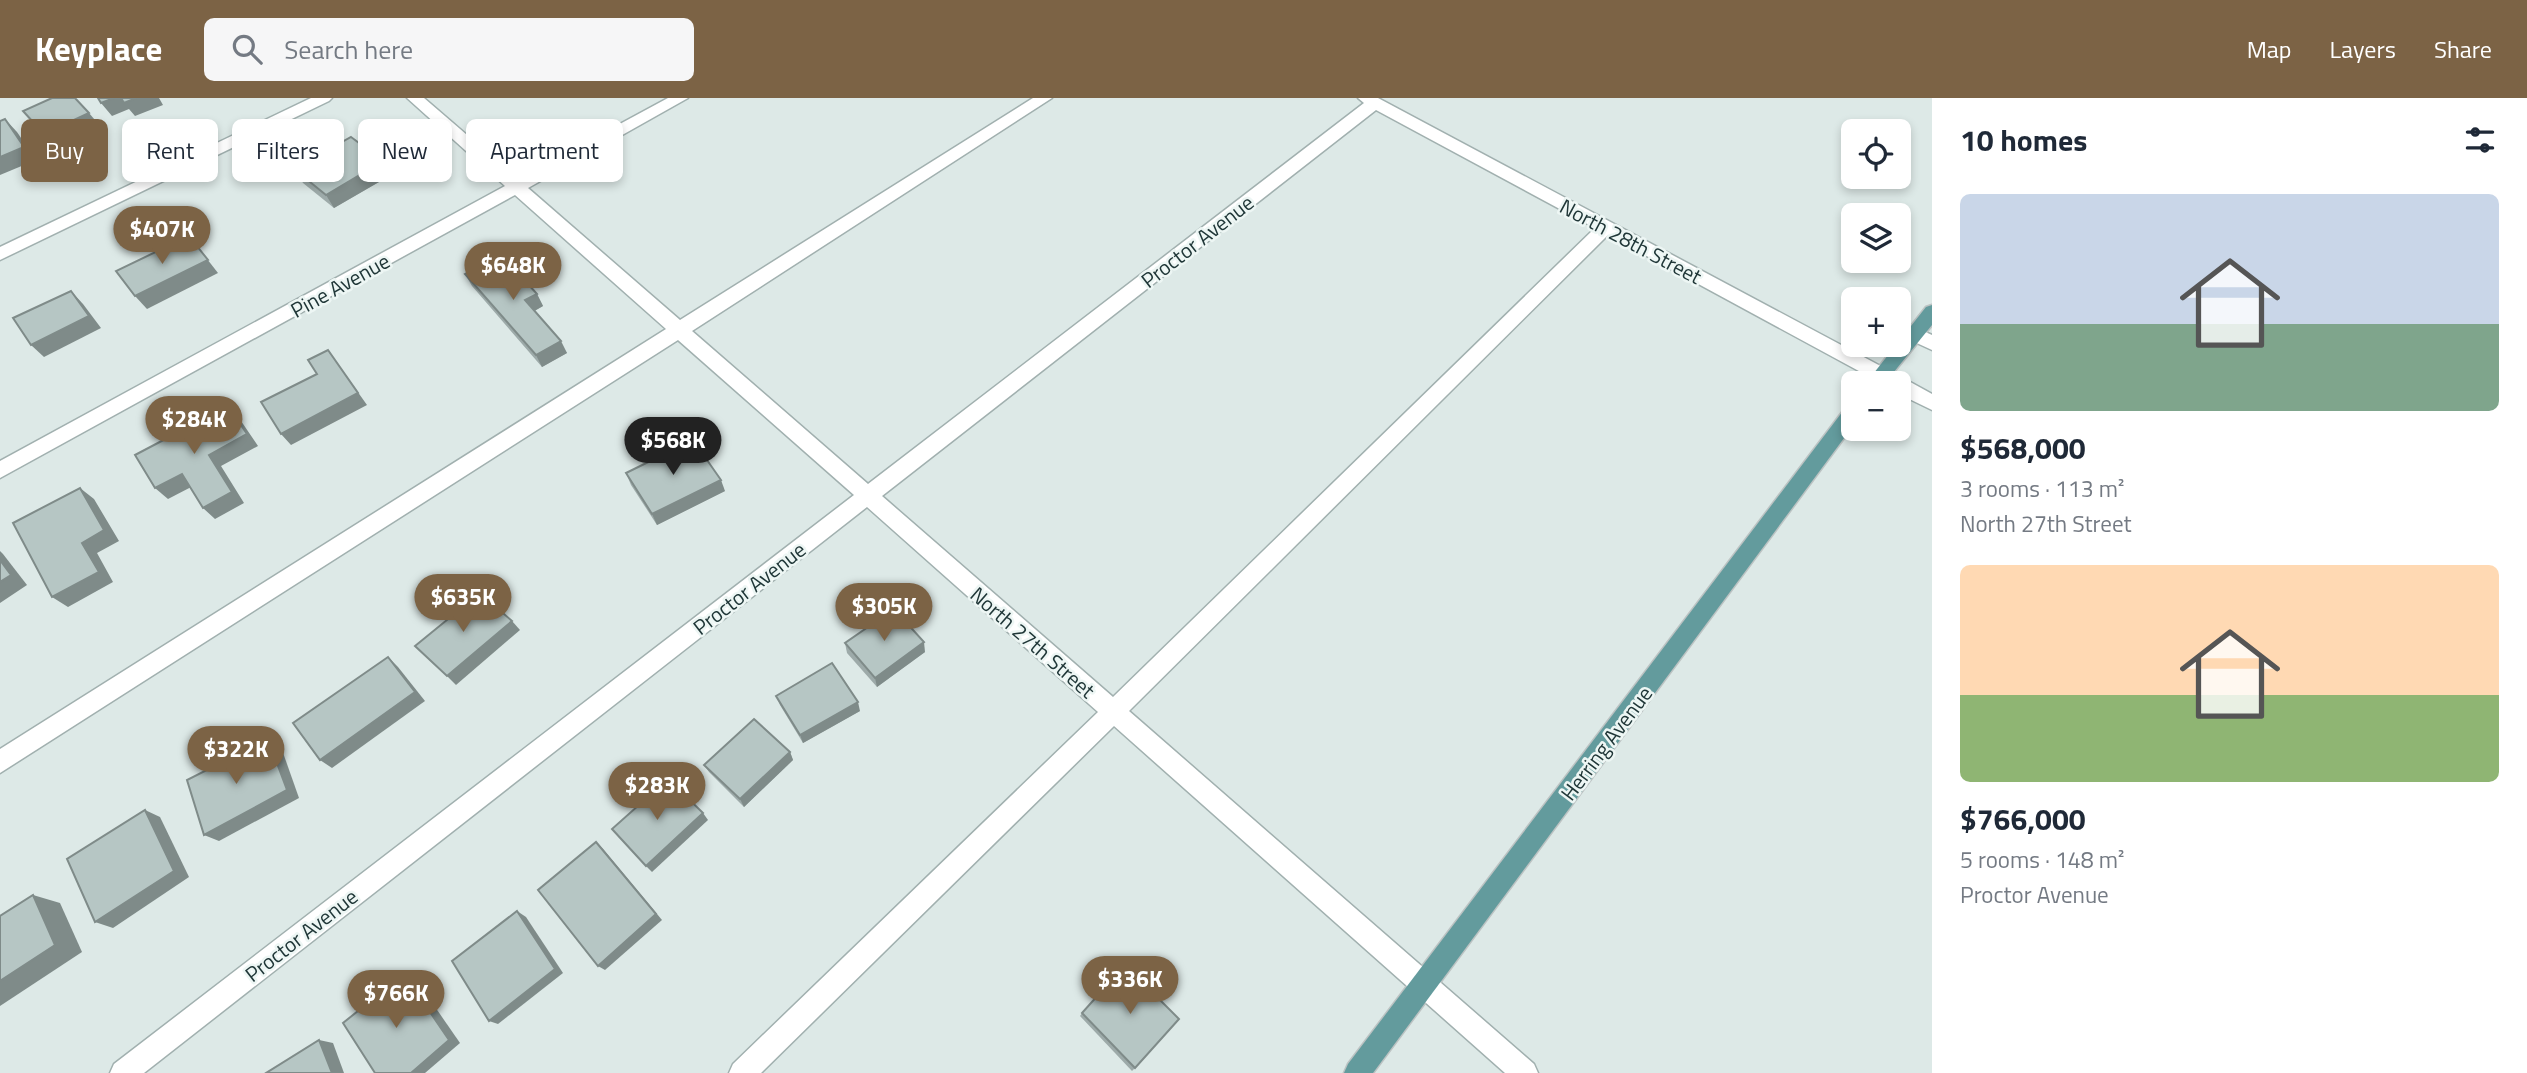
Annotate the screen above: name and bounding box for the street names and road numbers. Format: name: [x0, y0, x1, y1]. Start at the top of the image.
street label: Proctor Avenue: [1134, 187, 1260, 295]
street label: North 28th Street: [1554, 190, 1708, 292]
street label: Pine Avenue: [284, 245, 396, 325]
street label: Proctor Avenue: [686, 534, 812, 642]
street label: North 27th Street: [963, 579, 1103, 706]
street label: Herring Avenue: [1552, 679, 1660, 807]
street label: Proctor Avenue: [238, 881, 364, 989]

